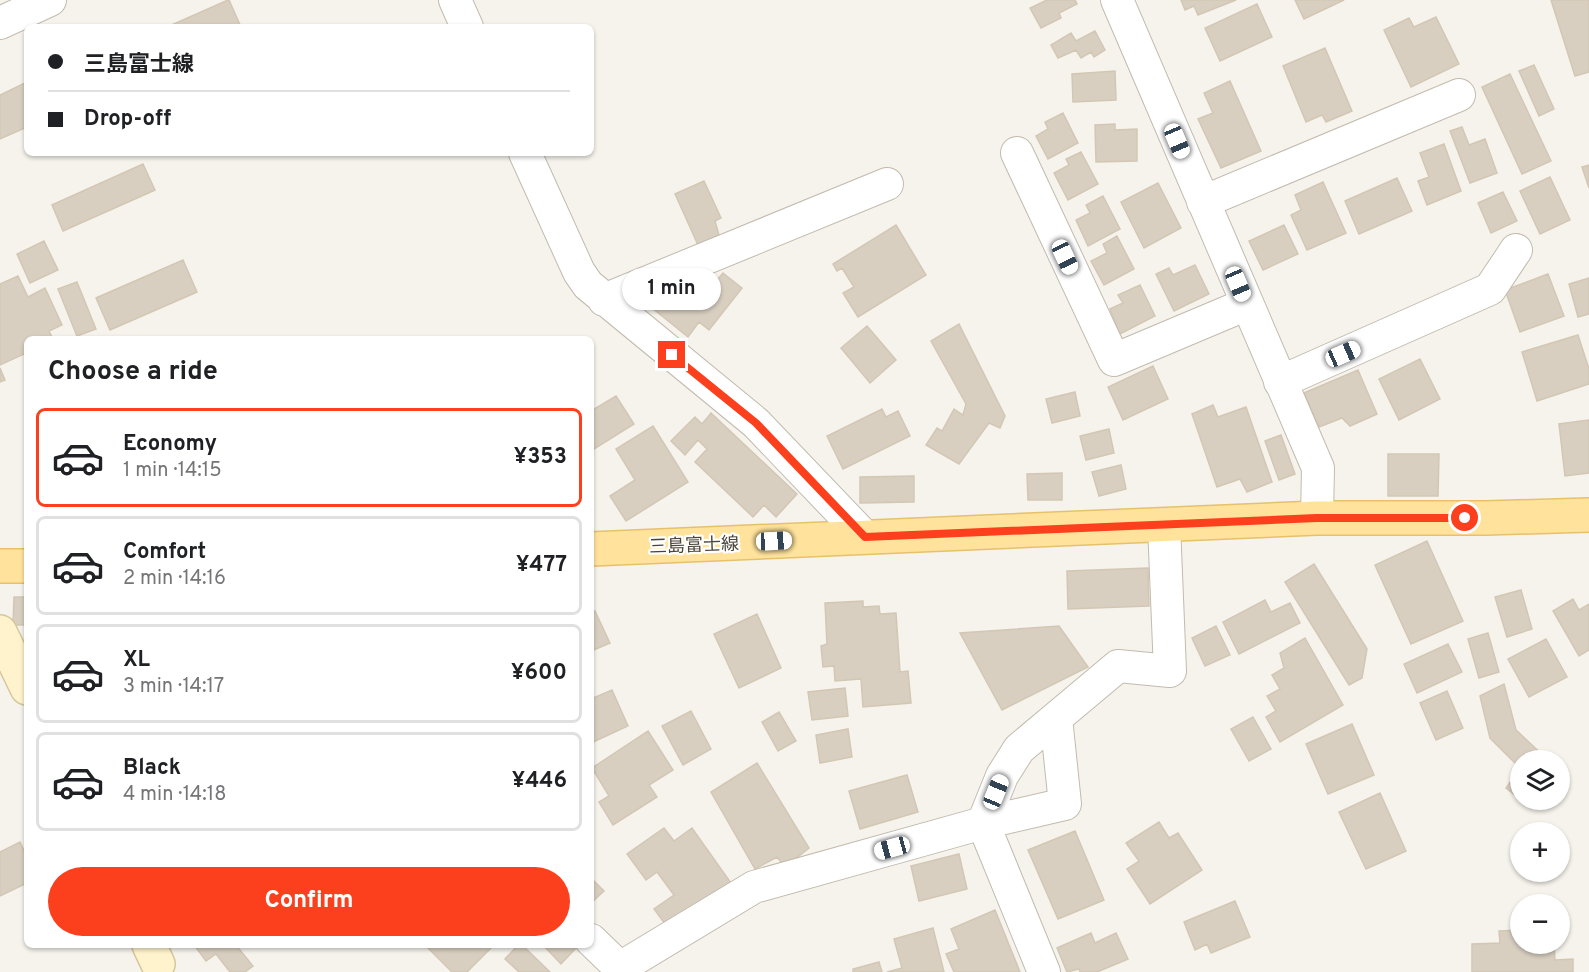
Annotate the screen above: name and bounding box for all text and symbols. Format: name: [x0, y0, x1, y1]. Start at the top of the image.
text: 三島富士線: [84, 52, 194, 79]
text: Drop-off: [84, 106, 171, 133]
car: [1162, 121, 1192, 161]
car: [1049, 237, 1081, 277]
car: [1223, 264, 1253, 304]
callout: 1 min: [622, 268, 722, 310]
text: 1 min: [647, 276, 696, 302]
car: [1323, 338, 1363, 370]
route end: [658, 341, 685, 368]
text: Choose a ride: [48, 355, 218, 389]
icon: car: [51, 431, 105, 485]
text: Economy: [123, 431, 217, 458]
text: ¥353: [514, 444, 567, 471]
text: 1 min · 14:15: [123, 458, 222, 484]
route start: [1451, 504, 1478, 531]
car: [756, 531, 792, 551]
street label: 三島富士線: [649, 533, 739, 560]
icon: car: [51, 539, 105, 593]
text: Comfort: [123, 539, 206, 566]
text: ¥477: [516, 552, 567, 579]
text: 2 min · 14:16: [123, 566, 226, 592]
icon: car: [51, 647, 105, 701]
text: XL: [123, 647, 150, 674]
text: ¥600: [511, 660, 567, 687]
text: 3 min · 14:17: [123, 674, 224, 700]
map controls: [1510, 750, 1570, 954]
button: layers: [1510, 750, 1570, 810]
icon: car: [51, 755, 105, 809]
text: Black: [123, 755, 181, 782]
text: ¥446: [512, 768, 567, 795]
car: [981, 772, 1011, 812]
text: 4 min · 14:18: [123, 782, 226, 808]
button: +: [1510, 822, 1570, 882]
car: [872, 835, 912, 861]
button: Confirm: [48, 867, 570, 936]
button: −: [1510, 894, 1570, 954]

